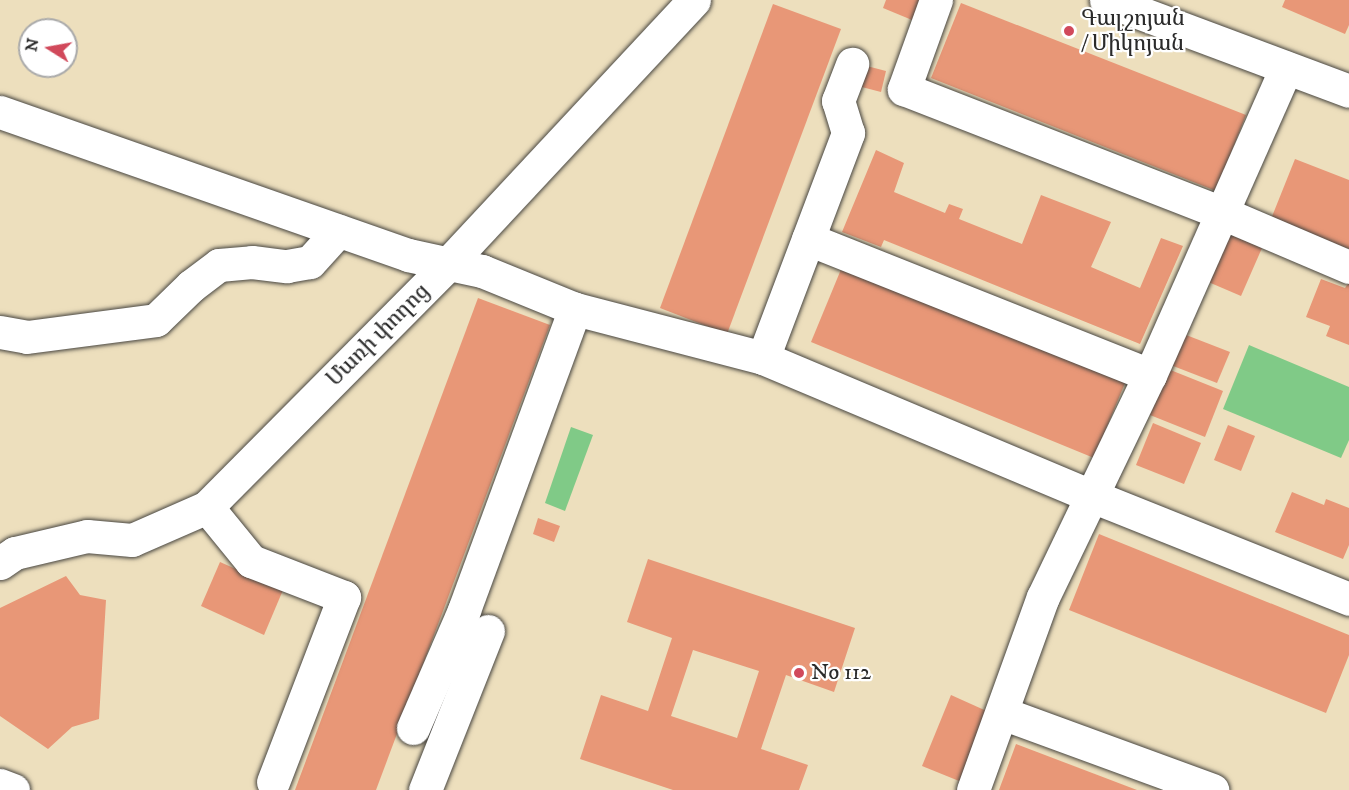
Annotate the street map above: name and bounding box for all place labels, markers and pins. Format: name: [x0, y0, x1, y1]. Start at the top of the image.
place label: Գալշոյան / Միկոյան: [1081, 5, 1185, 56]
marker: Գալշոյան / Միկոյան: [1062, 24, 1076, 38]
place label: No 112: [811, 660, 871, 686]
marker: No 112: [792, 666, 806, 680]

